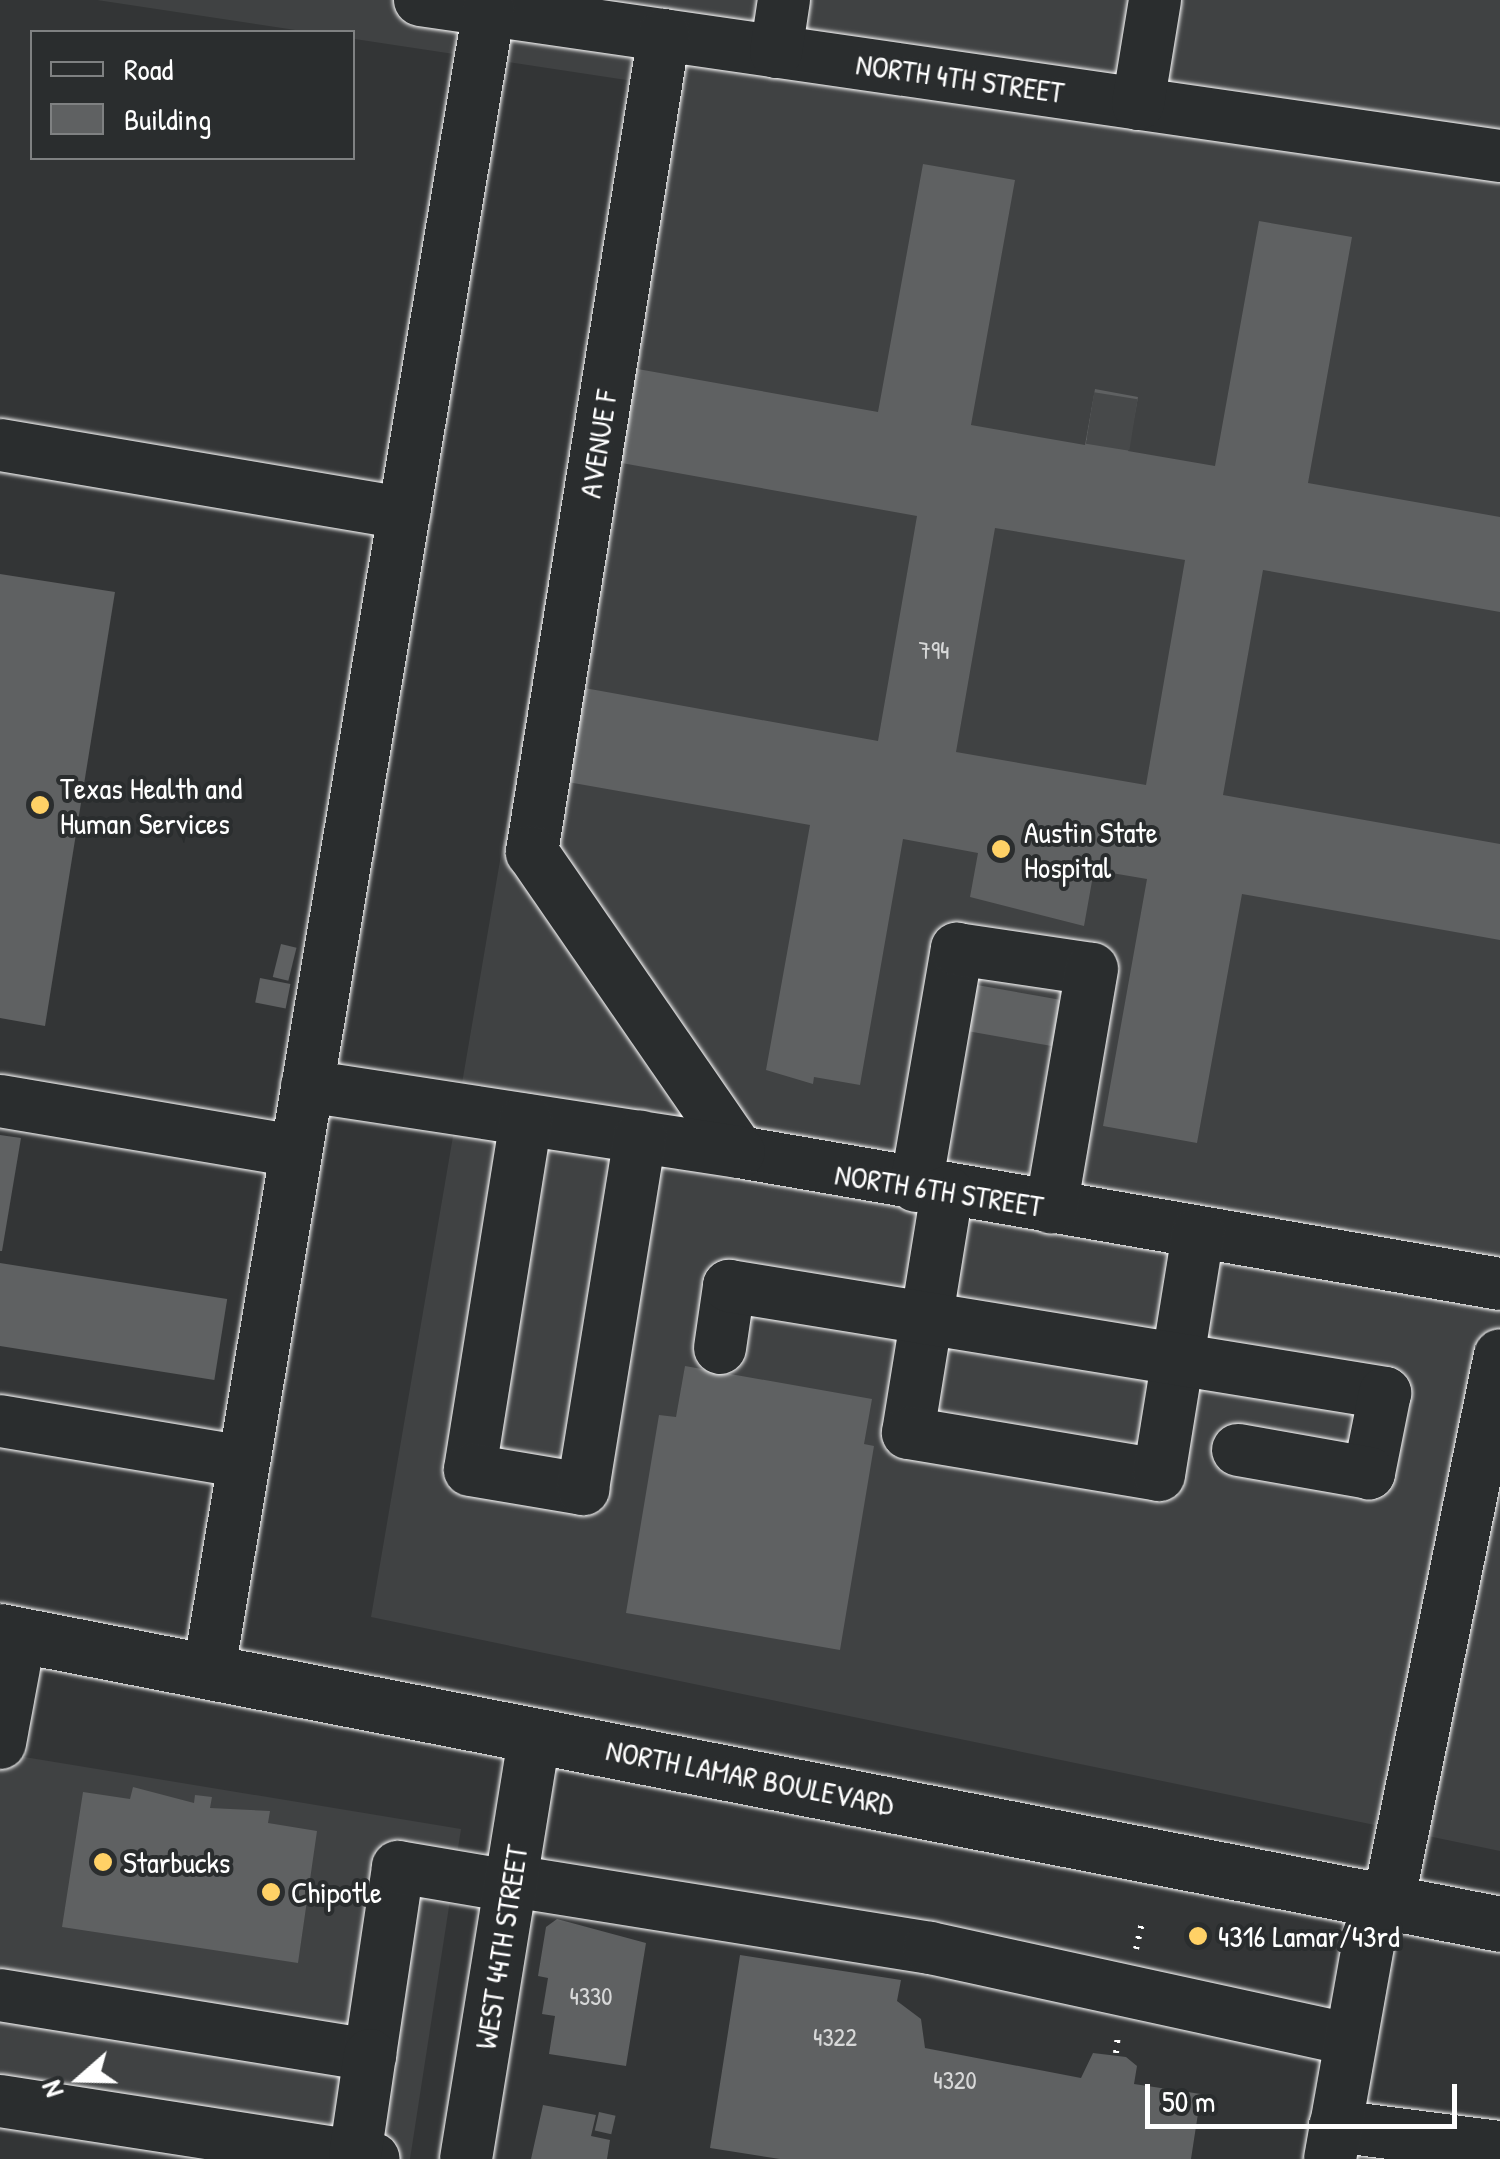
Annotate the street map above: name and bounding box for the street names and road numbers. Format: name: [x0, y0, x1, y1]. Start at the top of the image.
street label: NORTH 4TH STREET: [854, 46, 1066, 110]
street label: AVENUE F: [572, 388, 624, 500]
street label: NORTH 6TH STREET: [832, 1156, 1046, 1224]
street label: NORTH LAMAR BOULEVARD: [603, 1731, 897, 1823]
street label: WEST 44TH STREET: [467, 1842, 535, 2052]

